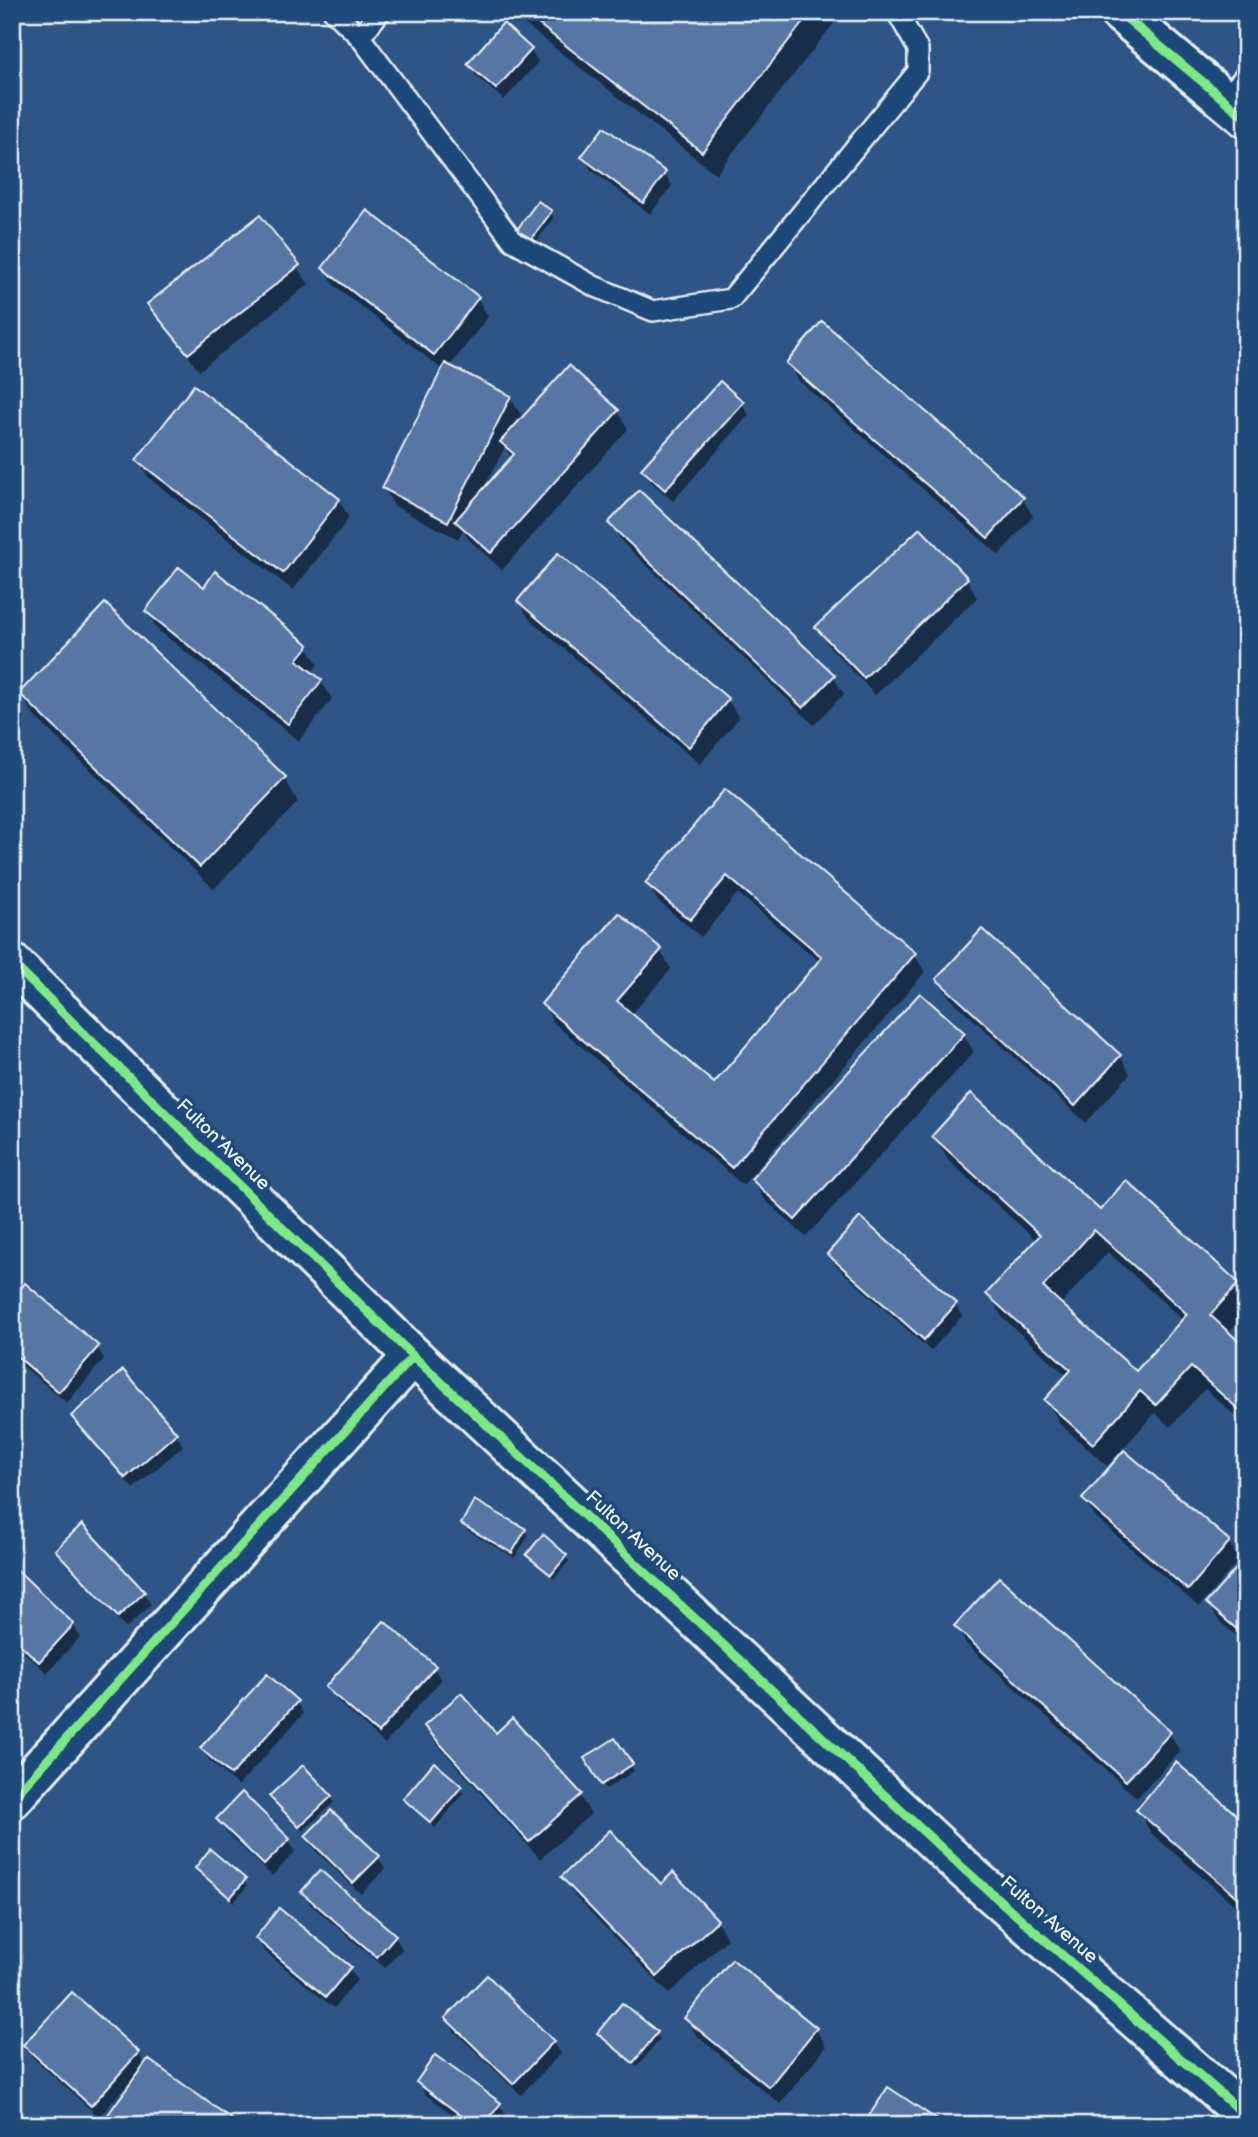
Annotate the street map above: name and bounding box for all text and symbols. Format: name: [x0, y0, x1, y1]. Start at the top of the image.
street label: Fulton Avenue: [171, 1094, 275, 1196]
street label: Fulton Avenue: [581, 1486, 685, 1586]
street label: Fulton Avenue: [996, 1871, 1102, 1969]

